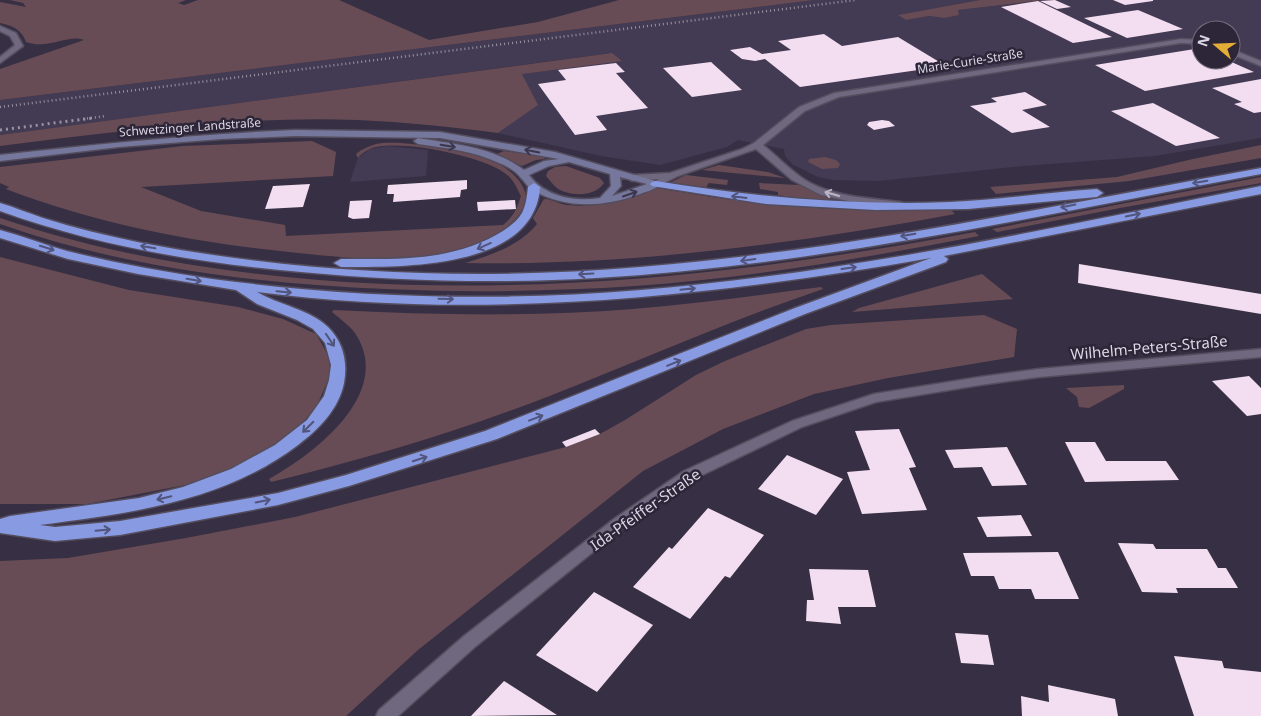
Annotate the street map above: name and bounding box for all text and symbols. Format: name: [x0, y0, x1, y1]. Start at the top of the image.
north arrow: [1191, 20, 1241, 70]
text: N: [1192, 32, 1214, 49]
street label: Marie-Curie-Straße: [916, 44, 1024, 78]
street label: Schwetzinger Landstraße: [118, 114, 262, 140]
one-way arrow: [440, 142, 456, 152]
one-way arrow: [525, 145, 541, 155]
one-way arrow: [1192, 177, 1208, 187]
one-way arrow: [622, 189, 638, 199]
one-way arrow: [824, 189, 840, 198]
one-way arrow: [732, 192, 748, 202]
one-way arrow: [1061, 202, 1077, 212]
one-way arrow: [1125, 210, 1141, 219]
one-way arrow: [901, 231, 917, 241]
one-way arrow: [140, 241, 156, 251]
one-way arrow: [477, 241, 492, 251]
one-way arrow: [38, 244, 54, 254]
one-way arrow: [740, 255, 756, 265]
one-way arrow: [841, 263, 857, 273]
one-way arrow: [578, 269, 594, 279]
one-way arrow: [185, 275, 201, 285]
one-way arrow: [680, 284, 696, 294]
one-way arrow: [275, 287, 291, 296]
one-way arrow: [438, 295, 454, 304]
street label: Wilhelm-Peters-Straße: [1070, 330, 1228, 364]
one-way arrow: [325, 333, 335, 347]
one-way arrow: [666, 357, 681, 366]
one-way arrow: [528, 412, 543, 422]
one-way arrow: [302, 421, 315, 433]
one-way arrow: [412, 454, 427, 463]
street label: Ida-Pfeiffer-Straße: [586, 464, 704, 554]
one-way arrow: [157, 494, 173, 503]
one-way arrow: [255, 496, 271, 506]
one-way arrow: [95, 525, 111, 535]

